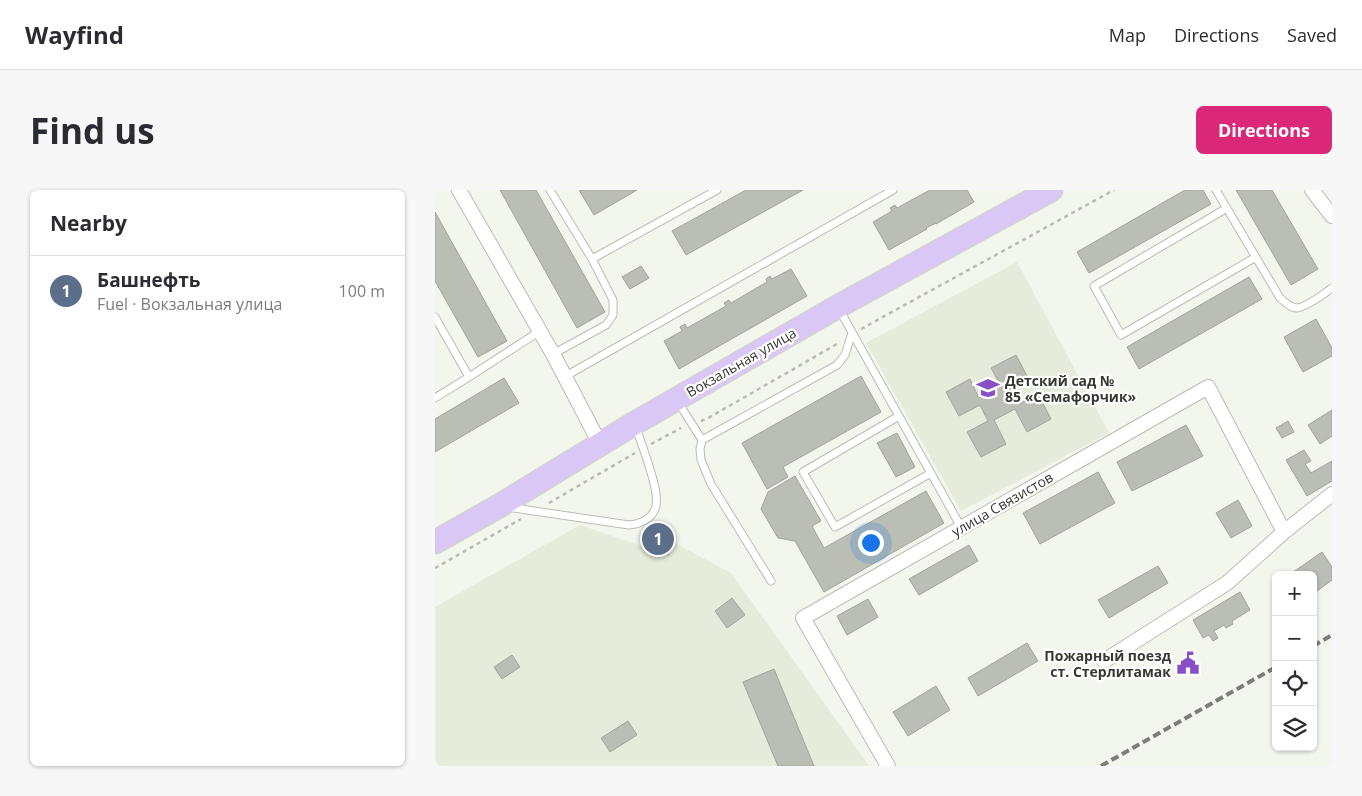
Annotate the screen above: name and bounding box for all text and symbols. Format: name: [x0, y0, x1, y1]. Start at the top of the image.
text: Wayfind: [25, 18, 124, 51]
text: Map: [1109, 23, 1146, 47]
text: Directions: [1174, 23, 1259, 47]
text: Saved: [1287, 23, 1337, 47]
button: Directions: [1196, 106, 1332, 154]
text: Find us: [30, 107, 155, 154]
text: Nearby: [50, 209, 127, 237]
text: Башнефть: [97, 267, 200, 293]
text: 1: [61, 280, 71, 302]
text: 100 m: [339, 280, 385, 302]
text: Fuel · Вокзальная улица: [97, 293, 282, 315]
street label: Вокзальная улица: [683, 323, 799, 401]
place label: Детский сад № 85 «Семафорчик»: [1005, 371, 1137, 406]
school or university icon: Детский сад № 85 «Семафорчик»: [975, 375, 1001, 401]
street label: улица Связистов: [948, 467, 1056, 541]
pin: 1: [642, 520, 674, 558]
your location: [858, 530, 884, 556]
map controls: [1272, 571, 1317, 751]
button: +: [1272, 571, 1317, 616]
button: −: [1272, 616, 1317, 661]
place label: Пожарный поезд ст. Стерлитамак: [1044, 646, 1172, 681]
public building icon: Пожарный поезд ст. Стерлитамак: [1175, 650, 1201, 676]
button: locate: [1272, 661, 1317, 706]
button: layers: [1272, 706, 1317, 751]

